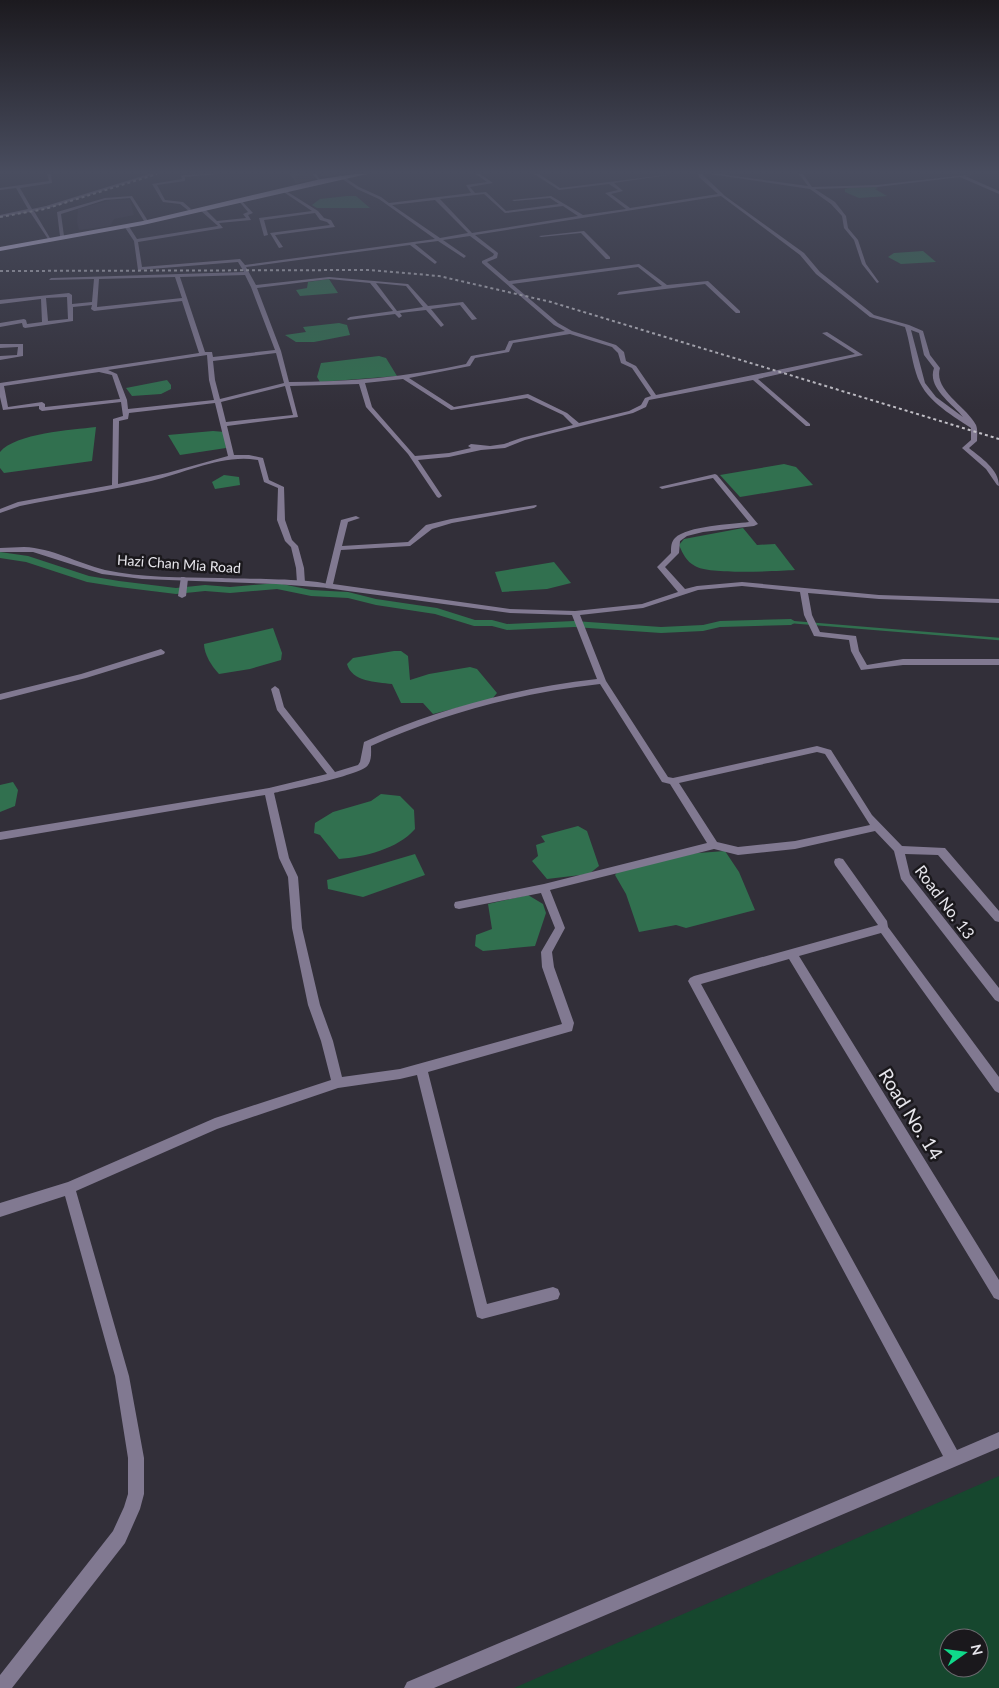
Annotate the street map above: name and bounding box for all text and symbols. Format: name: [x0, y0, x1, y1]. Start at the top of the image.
street label: Hazi Chan Mia Road: [117, 551, 242, 576]
street label: Road No. 13: [912, 861, 979, 942]
street label: Road No. 14: [874, 1064, 949, 1164]
north arrow: [939, 1628, 989, 1678]
text: N: [968, 1642, 987, 1657]

